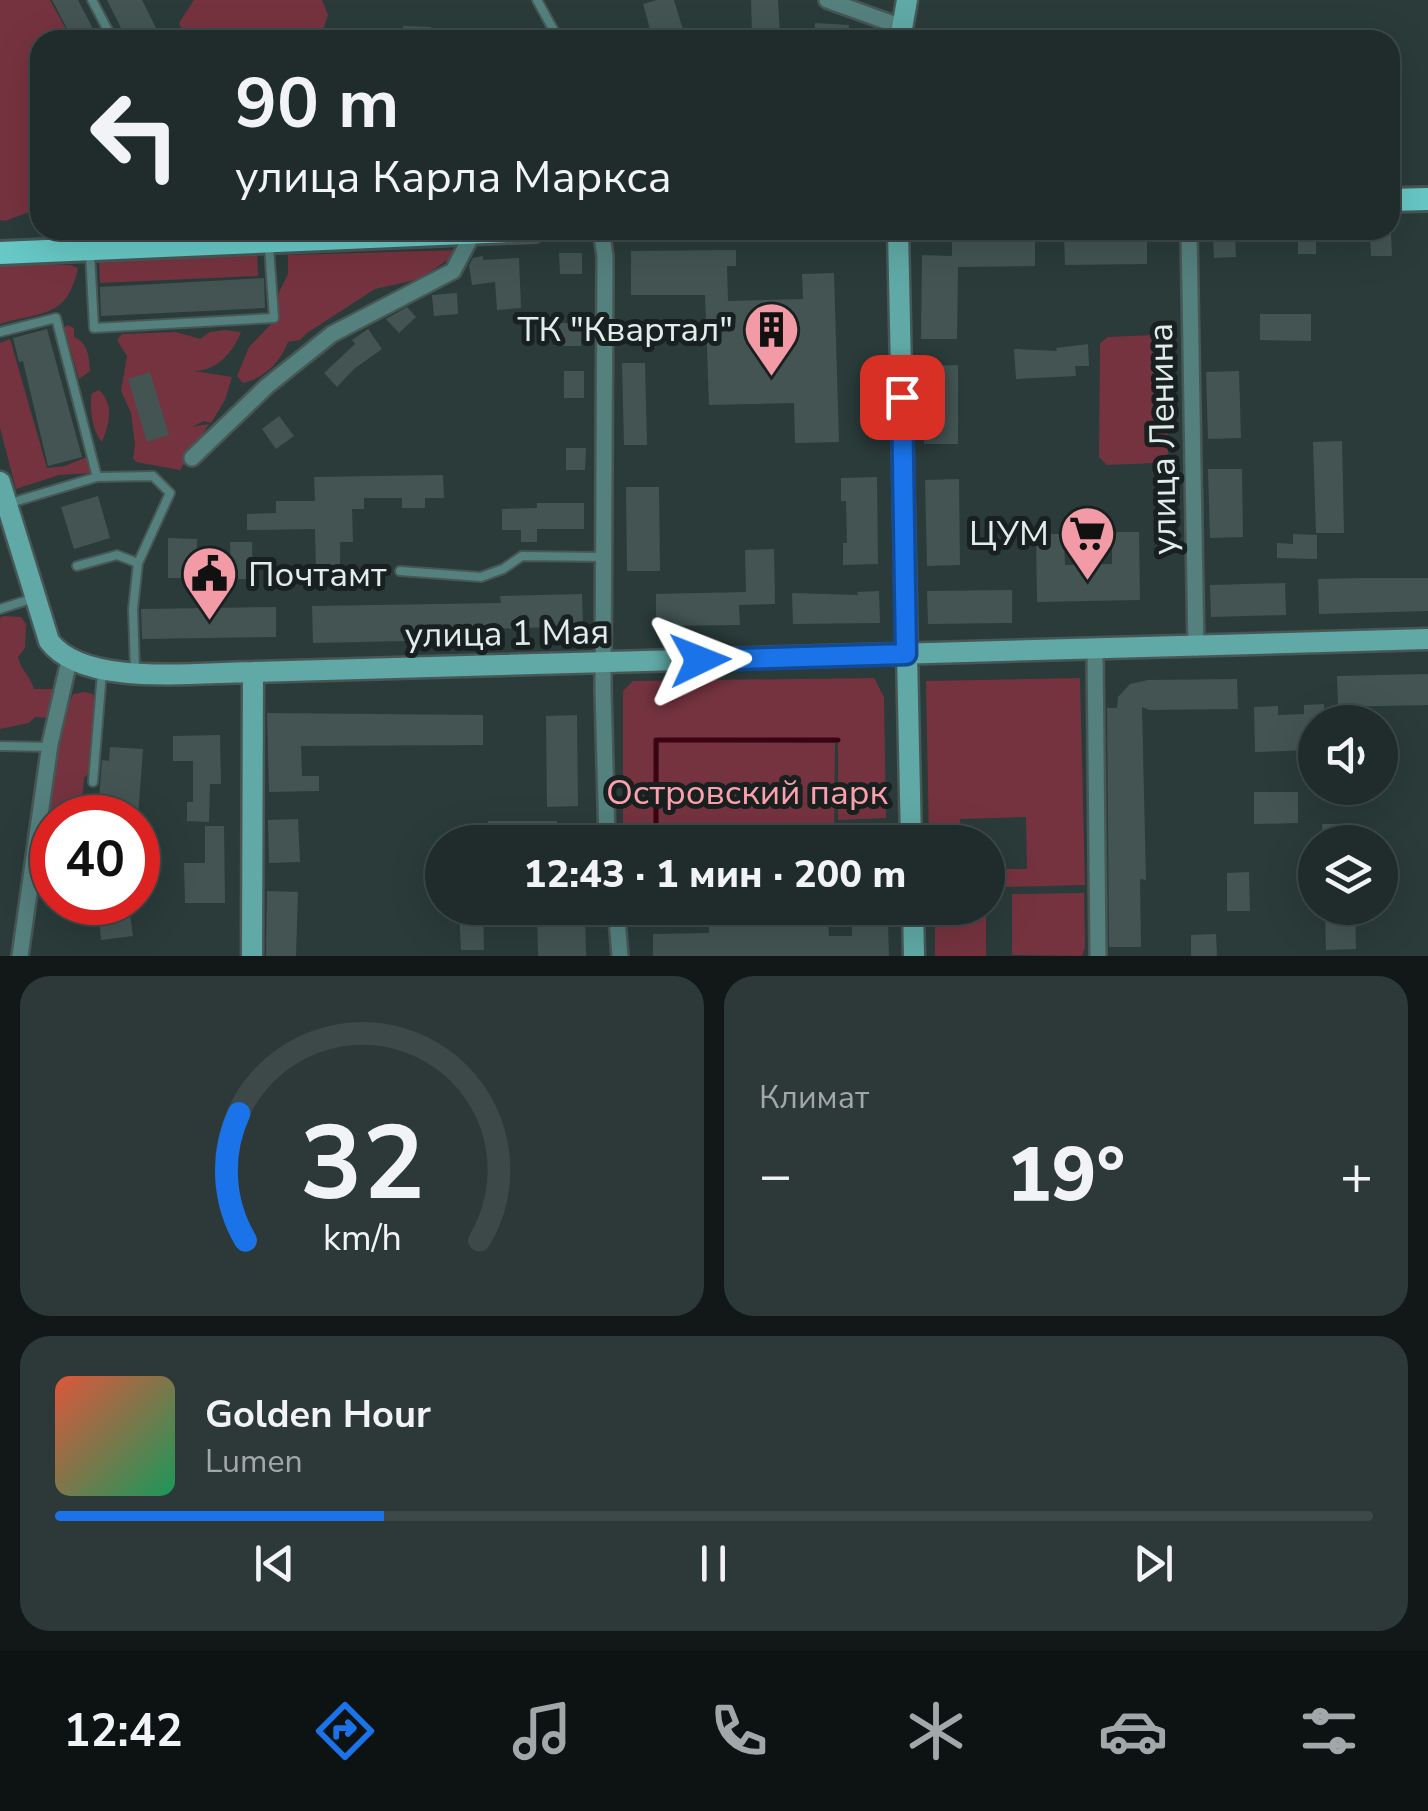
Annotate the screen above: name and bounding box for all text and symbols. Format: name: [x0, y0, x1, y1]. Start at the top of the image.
text: 90 m: [235, 56, 399, 152]
icon: left: [70, 70, 200, 200]
text: улица Карла Маркса: [235, 147, 672, 208]
building icon: ТК "Квартал": [742, 299, 802, 378]
place label: ТК "Квартал": [517, 306, 733, 353]
street label: улица Ленина: [1137, 323, 1188, 555]
pin: [860, 355, 945, 440]
icon: arrive: [875, 370, 930, 425]
supermarket icon: ЦУМ: [1058, 503, 1118, 582]
place label: ЦУМ: [969, 510, 1049, 557]
public building icon: Почтамт: [179, 544, 239, 623]
place label: Почтамт: [248, 551, 387, 598]
street label: улица 1 Мая: [404, 608, 610, 659]
position arrow: [648, 608, 752, 712]
map controls: [1298, 705, 1398, 925]
button: sound: [1298, 705, 1398, 805]
park label: Островский парк: [606, 769, 889, 816]
speed limit sign: 40: [30, 795, 160, 925]
button: layers: [1298, 825, 1398, 925]
text: 12:43 · 1 мин · 200 m: [524, 849, 906, 900]
text: Климат: [759, 1076, 869, 1119]
text: 32: [300, 1093, 424, 1235]
text: 19°: [1007, 1124, 1125, 1226]
text: −: [759, 1138, 792, 1213]
text: +: [1340, 1138, 1373, 1213]
text: km/h: [323, 1214, 401, 1263]
text: Golden Hour: [205, 1389, 431, 1440]
text: Lumen: [205, 1440, 303, 1483]
icon: previous: [247, 1536, 302, 1591]
icon: pause: [686, 1536, 741, 1591]
icon: next: [1126, 1536, 1181, 1591]
icon: directions: [310, 1696, 380, 1766]
icon: music: [507, 1696, 577, 1766]
icon: phone: [704, 1696, 774, 1766]
icon: climate: [901, 1696, 971, 1766]
icon: car: [1098, 1696, 1168, 1766]
icon: filters: [1294, 1696, 1364, 1766]
text: 12:42: [63, 1701, 183, 1762]

